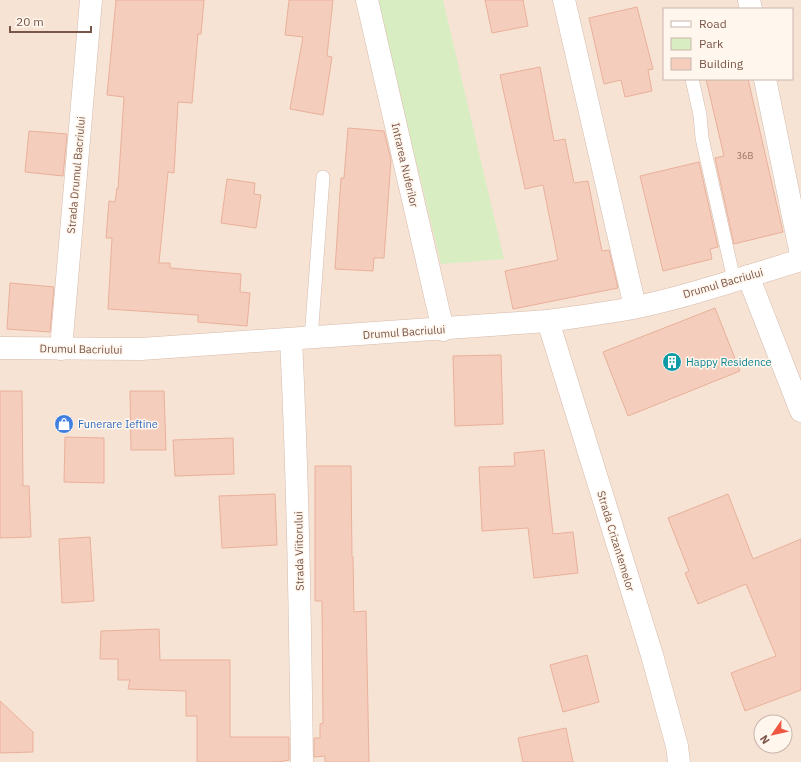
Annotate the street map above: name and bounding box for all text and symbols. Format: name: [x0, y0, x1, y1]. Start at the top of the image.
scale bar: [10, 8, 91, 34]
legend: [663, 8, 793, 80]
text: 20 m: [16, 14, 44, 29]
text: Road: [699, 16, 727, 31]
text: Park: [699, 36, 724, 51]
text: Building: [699, 56, 744, 71]
street label: Strada Drumul Bacriului: [64, 116, 88, 234]
street label: Intrarea Nuferilor: [388, 121, 422, 209]
house number: 36B: [737, 150, 753, 161]
street label: Drumul Bacriului: [681, 265, 765, 301]
street label: Drumul Bacriului: [362, 322, 446, 342]
street label: Drumul Bacriului: [40, 341, 122, 357]
building icon: Happy Residence: [661, 351, 683, 373]
place label: Happy Residence: [686, 355, 772, 369]
shop icon: Funerare Ieftine: [53, 413, 75, 435]
place label: Funerare Ieftine: [78, 417, 158, 431]
street label: Strada Crizantemelor: [594, 489, 638, 593]
street label: Strada Viitorului: [291, 511, 307, 591]
north arrow: [753, 714, 793, 754]
text: N: [757, 732, 773, 747]

